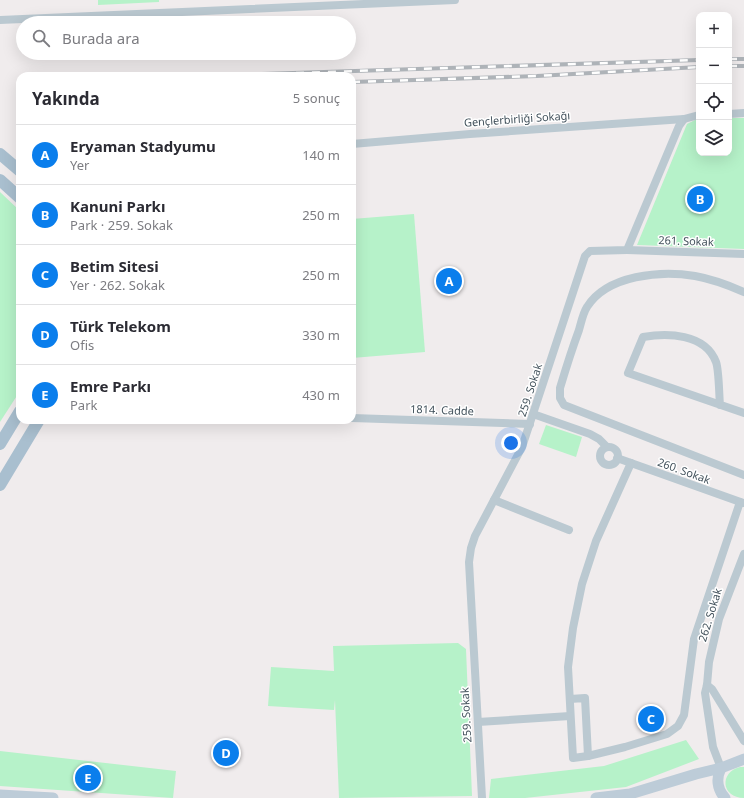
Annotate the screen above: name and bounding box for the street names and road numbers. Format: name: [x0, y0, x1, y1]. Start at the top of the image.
street label: Gençlerbirliği Sokağı: [463, 107, 571, 130]
street label: 261. Sokak: [658, 232, 714, 249]
street label: 259. Sokak: [514, 361, 545, 418]
street label: 1814. Cadde: [410, 401, 474, 418]
street label: 260. Sokak: [656, 454, 713, 487]
street label: 262. Sokak: [694, 586, 725, 643]
street label: 259. Sokak: [457, 687, 474, 743]

